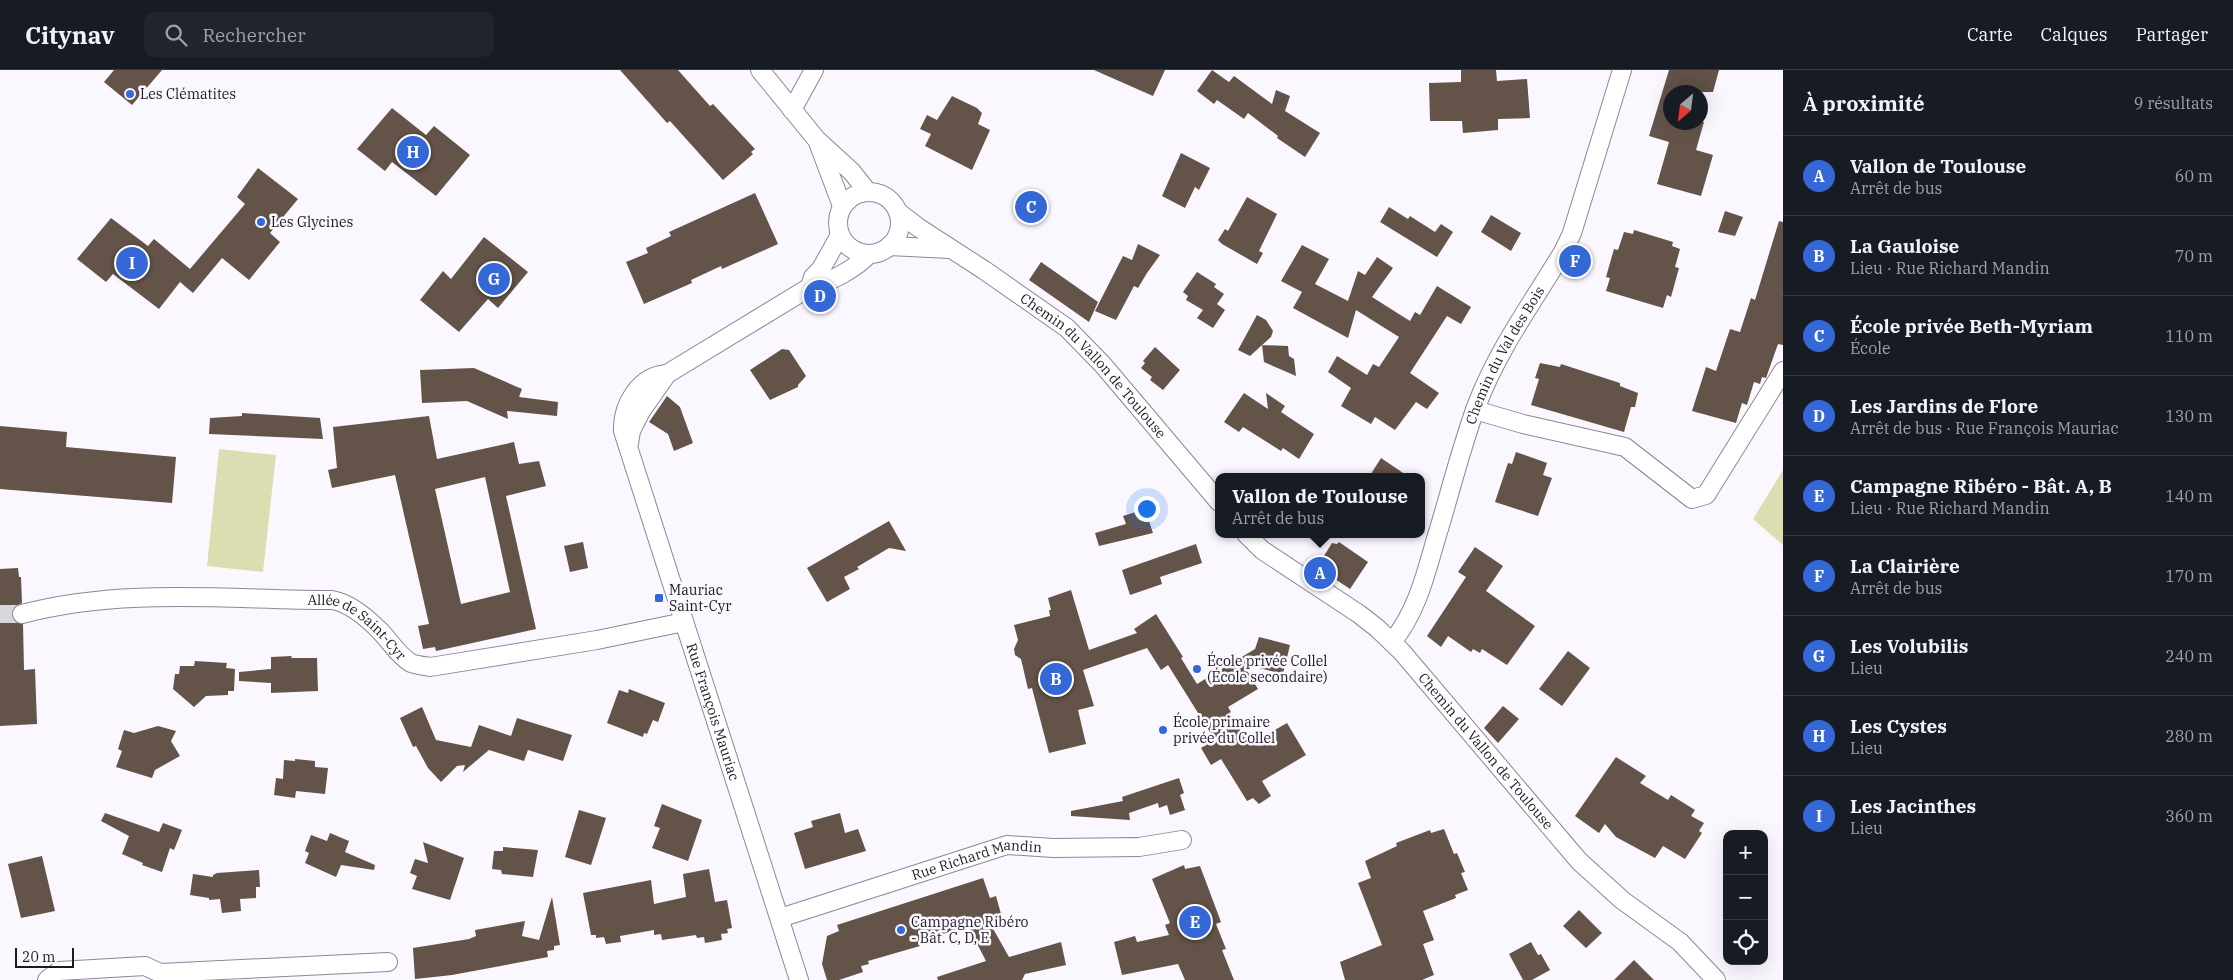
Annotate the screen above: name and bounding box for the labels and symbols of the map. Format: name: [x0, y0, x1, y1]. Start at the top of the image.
place label: Les Clématites: [140, 85, 236, 103]
north arrow: [1663, 85, 1708, 130]
marker: Les Clématites: [124, 88, 136, 100]
pin: H: [397, 133, 429, 171]
pin: C: [1015, 188, 1047, 226]
place label: Les Glycines: [271, 213, 354, 231]
marker: Les Glycines: [255, 216, 267, 228]
pin: F: [1559, 242, 1591, 280]
pin: I: [116, 244, 148, 282]
pin: G: [478, 260, 510, 298]
pin: D: [804, 277, 836, 315]
street label: Chemin du Val des Bois: [1462, 283, 1548, 427]
street label: Chemin du Vallon de Toulouse: [1017, 289, 1170, 442]
your location: [1134, 496, 1160, 522]
pin: A: [1304, 554, 1336, 592]
place label: Mauriac Saint-Cyr: [669, 581, 732, 615]
street label: Allée de Saint-Cyr: [308, 591, 410, 665]
marker: Mauriac Saint-Cyr: [653, 592, 665, 604]
street label: Rue François Mauriac: [683, 641, 743, 783]
place label: École privée Collel (École secondaire): [1207, 651, 1328, 686]
pin: B: [1040, 660, 1072, 698]
marker: École privée Collel (École secondaire): [1191, 663, 1203, 675]
street label: Chemin du Vallon de Toulouse: [1414, 669, 1557, 833]
place label: École primaire privée du Collel: [1173, 712, 1275, 747]
marker: École primaire privée du Collel: [1157, 724, 1169, 736]
street label: Rue Richard Mandin: [909, 836, 1043, 884]
pin: E: [1179, 903, 1211, 941]
place label: Campagne Ribéro - Bât. C, D, E: [911, 913, 1029, 947]
marker: Campagne Ribéro - Bât. C, D, E: [895, 924, 907, 936]
scale bar: [15, 945, 74, 968]

